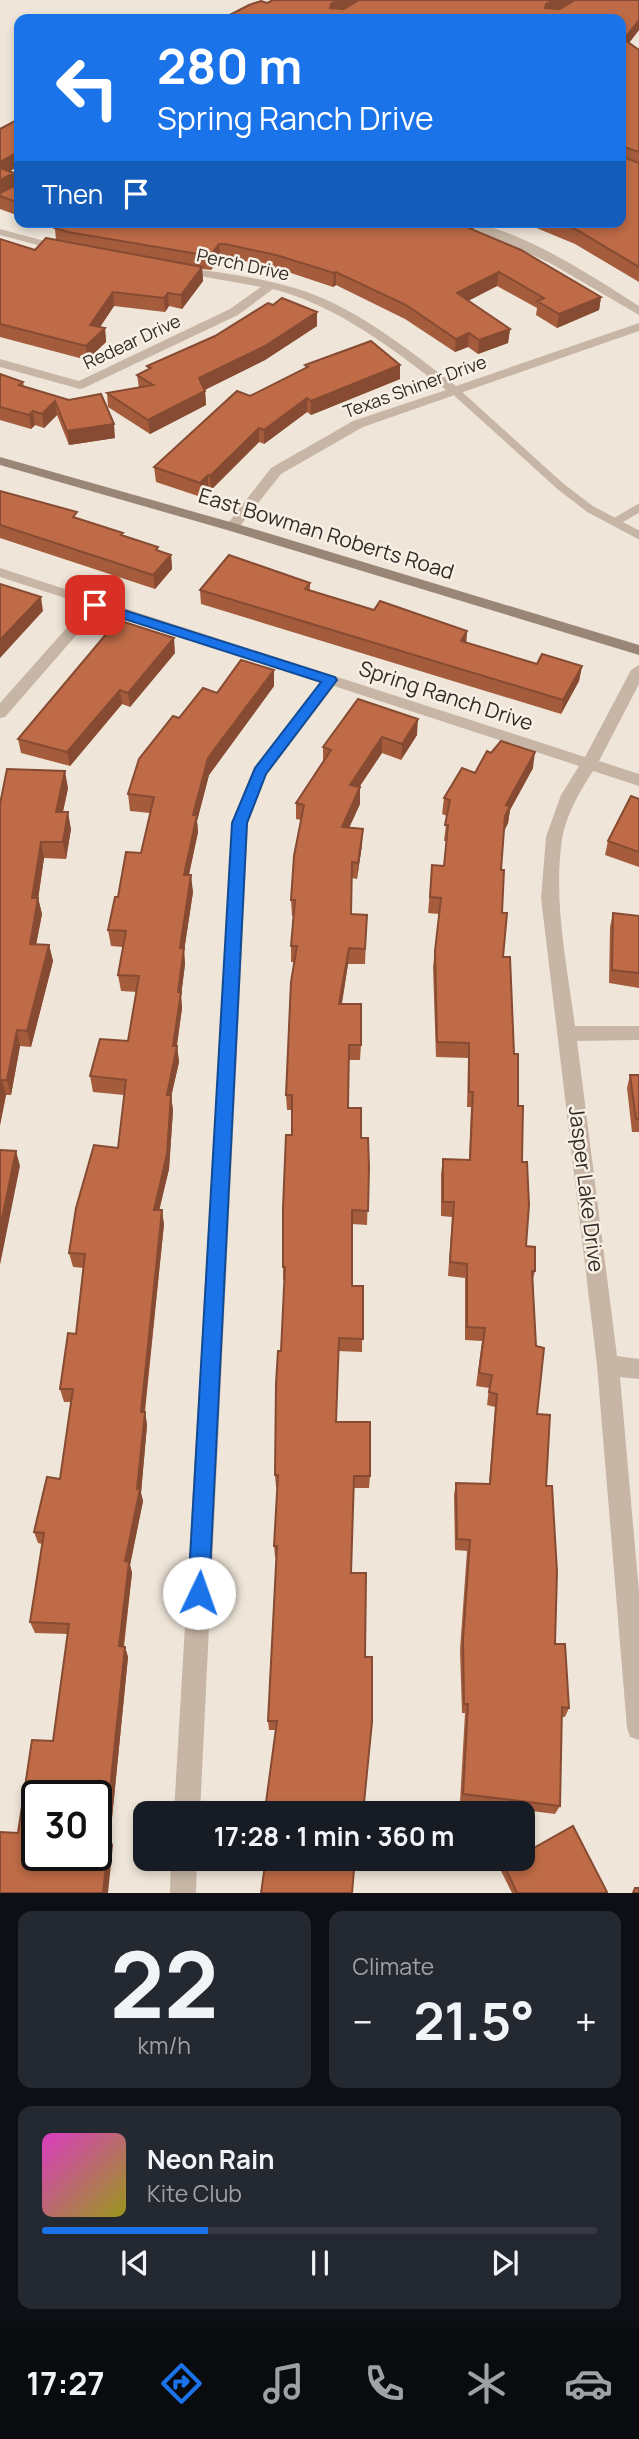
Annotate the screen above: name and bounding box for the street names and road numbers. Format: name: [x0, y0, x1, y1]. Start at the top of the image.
street label: Perch Drive: [195, 243, 292, 286]
street label: Redear Drive: [79, 308, 184, 374]
street label: Texas Shiner Drive: [340, 349, 490, 423]
street label: East Bowman Roberts Road: [195, 481, 457, 585]
street label: Spring Ranch Drive: [356, 654, 537, 736]
street label: Jasper Lake Drive: [563, 1104, 611, 1274]

